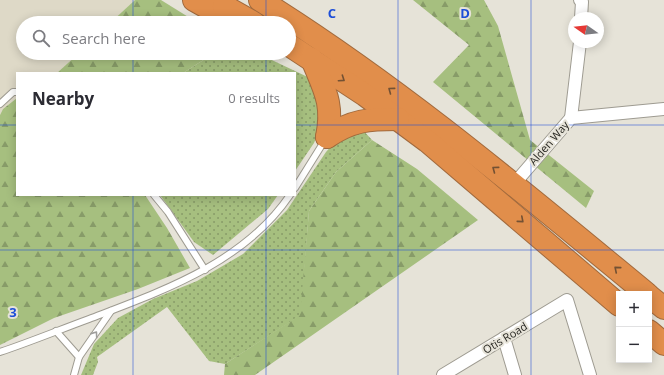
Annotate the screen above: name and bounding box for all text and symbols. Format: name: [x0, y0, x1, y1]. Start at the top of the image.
text: C: [328, 4, 336, 22]
text: D: [460, 4, 470, 22]
north arrow: [568, 12, 604, 48]
search box: [16, 16, 296, 60]
icon: search: [30, 27, 52, 49]
text: Search here: [62, 28, 146, 48]
one-way arrow: [337, 74, 344, 81]
text: Nearby: [32, 87, 94, 110]
one-way arrow: [389, 88, 396, 95]
text: 0 results: [228, 89, 280, 107]
street label: Alden Way: [525, 117, 572, 168]
one-way arrow: [492, 167, 499, 174]
one-way arrow: [516, 216, 524, 223]
one-way arrow: [614, 267, 621, 274]
map controls: [616, 291, 652, 363]
button: +: [616, 291, 652, 327]
text: 3: [9, 303, 17, 321]
street label: Otis Road: [480, 318, 530, 357]
button: −: [616, 327, 652, 363]
one-way arrow: [90, 331, 98, 338]

